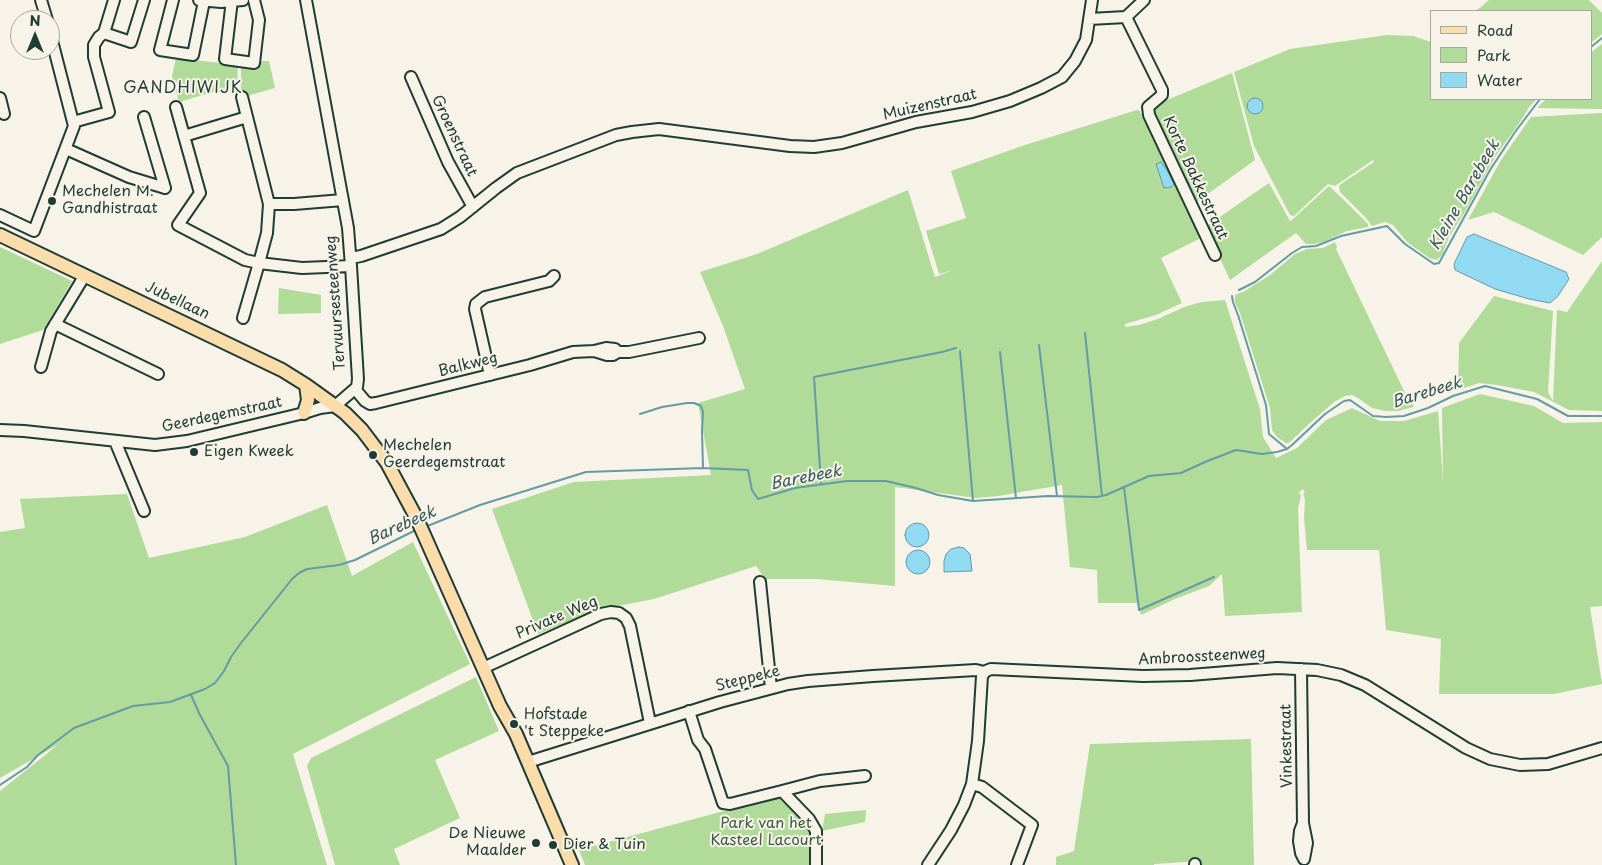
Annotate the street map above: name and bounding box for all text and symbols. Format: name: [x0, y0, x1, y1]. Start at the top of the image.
north arrow: [10, 10, 60, 60]
text: N: [29, 10, 41, 31]
legend: [1430, 10, 1592, 100]
text: Road: [1477, 18, 1513, 41]
text: Park: [1477, 43, 1511, 66]
text: Water: [1477, 68, 1522, 91]
district label: GANDHIWIJK: [122, 79, 244, 99]
street label: Muizenstraat: [881, 85, 979, 125]
street label: Groenstraat: [427, 92, 481, 180]
street label: Korte Bakkestraat: [1158, 113, 1232, 243]
water label: Kleine Barebeek: [1426, 136, 1504, 254]
place label: Mechelen M. Gandhistraat: [62, 183, 158, 218]
marker: Mechelen M. Gandhistraat: [46, 195, 58, 207]
street label: Tervuursesteenweg: [322, 235, 350, 371]
street label: Jubellaan: [142, 278, 212, 324]
street label: Balkweg: [437, 349, 499, 381]
water label: Barebeek: [1390, 373, 1464, 413]
street label: Geerdegemstraat: [160, 393, 284, 437]
place label: Mechelen Geerdegemstraat: [383, 437, 505, 472]
place label: Eigen Kweek: [204, 443, 294, 461]
marker: Eigen Kweek: [188, 446, 200, 458]
marker: Mechelen Geerdegemstraat: [367, 449, 379, 461]
water label: Barebeek: [769, 462, 843, 494]
water label: Barebeek: [365, 502, 439, 550]
street label: Private Weg: [513, 593, 601, 643]
street label: Ambroossteenweg: [1138, 645, 1266, 669]
street label: Steppeke: [714, 662, 782, 696]
street label: Vinkestraat: [1277, 704, 1297, 788]
place label: Hofstade 't Steppeke: [524, 706, 604, 741]
marker: Hofstade 't Steppeke: [508, 718, 520, 730]
park label: Park van het Kasteel Lacourt: [710, 815, 822, 850]
place label: De Nieuwe Maalder: [449, 825, 526, 860]
place label: Dier & Tuin: [563, 836, 646, 854]
marker: De Nieuwe Maalder: [530, 837, 542, 849]
marker: Dier & Tuin: [547, 839, 559, 851]

